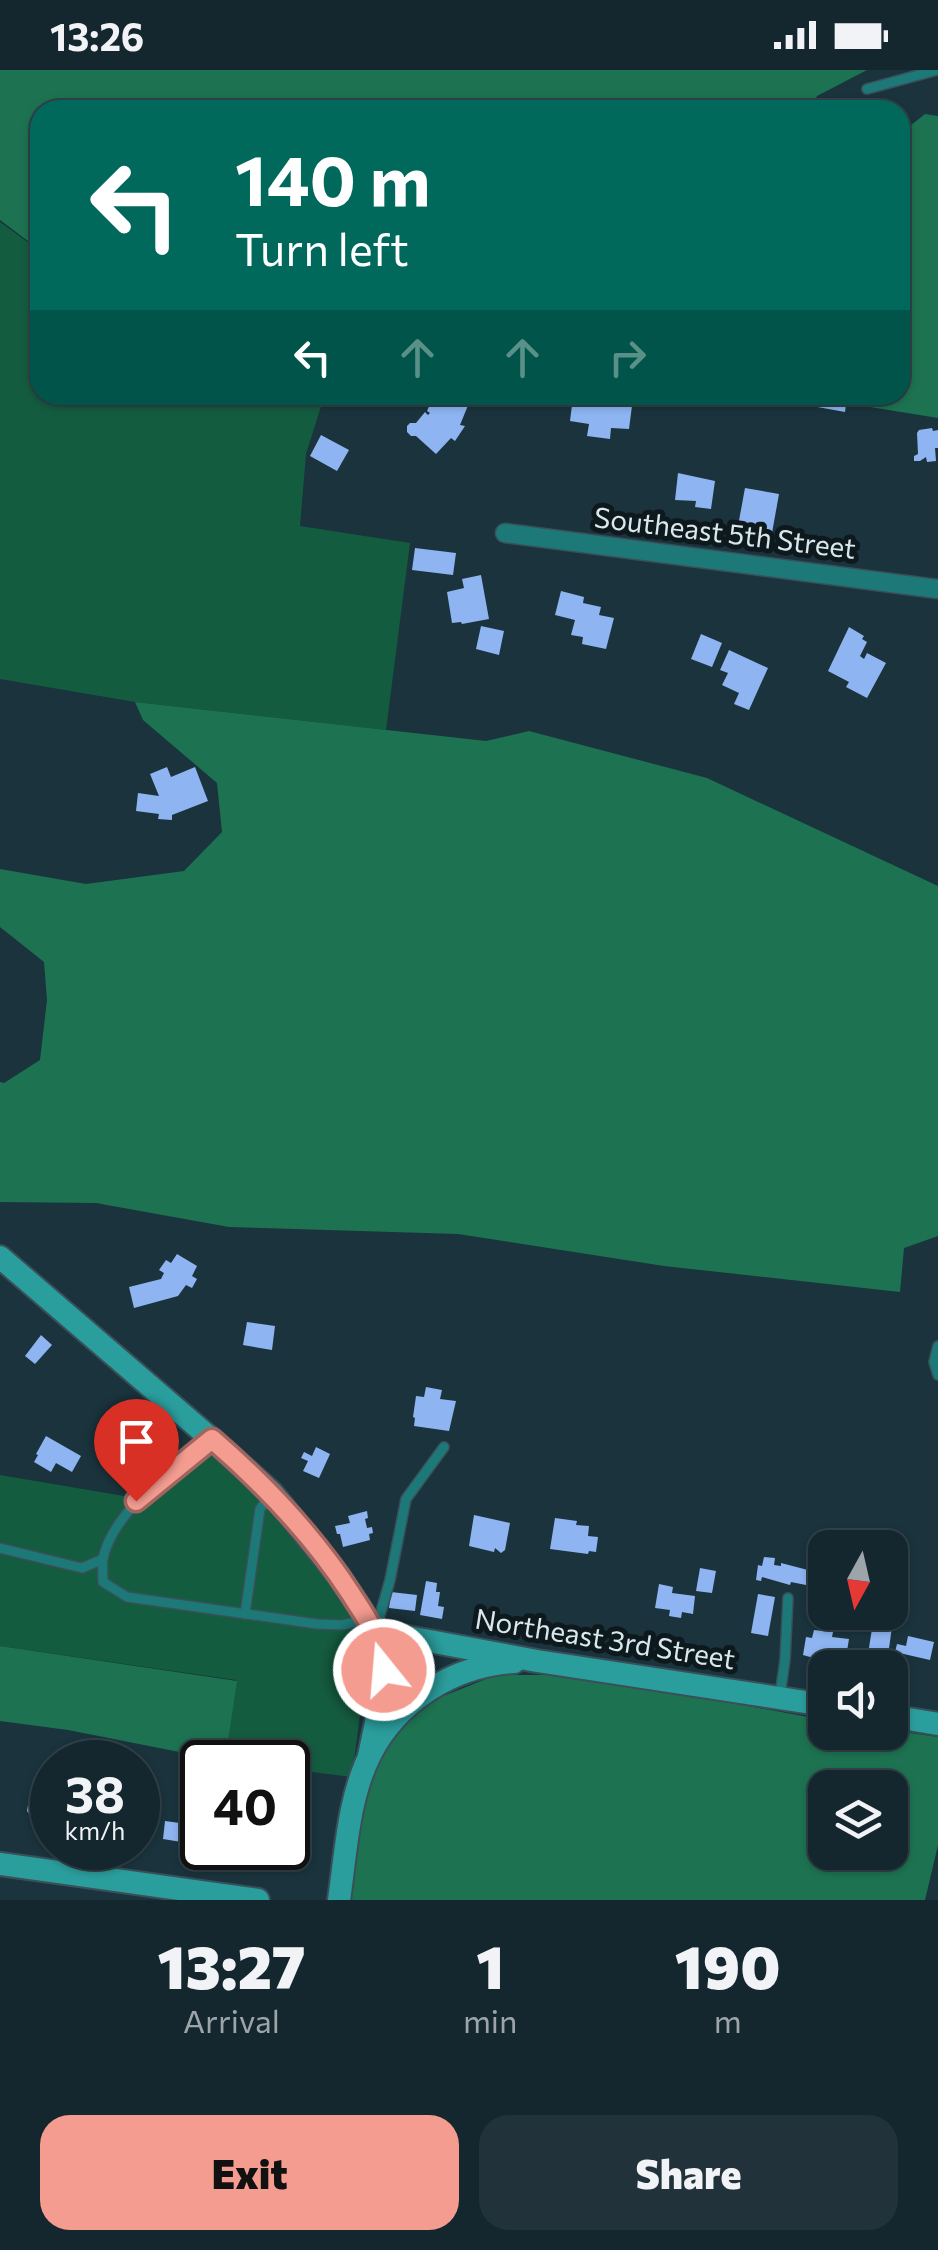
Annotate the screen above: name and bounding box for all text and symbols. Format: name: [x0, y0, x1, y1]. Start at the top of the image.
text: 13:26: [50, 12, 144, 59]
text: 140 m: [235, 135, 431, 220]
icon: left: [70, 140, 200, 270]
text: Turn left: [235, 220, 409, 275]
icon: left: [285, 330, 340, 385]
icon: ahead: [390, 330, 445, 385]
icon: ahead: [495, 330, 550, 385]
icon: right: [600, 330, 655, 385]
street label: Southeast 5th Street: [592, 499, 858, 565]
pin: [94, 1399, 179, 1502]
icon: arrive: [109, 1414, 164, 1469]
north arrow: [808, 1530, 908, 1630]
map controls: [808, 1530, 908, 1870]
street label: Northeast 3rd Street: [473, 1601, 738, 1675]
position arrow: [332, 1618, 436, 1722]
button: sound: [808, 1650, 908, 1750]
speed limit sign: 40: [180, 1740, 310, 1870]
text: 38: [65, 1762, 125, 1823]
button: layers: [808, 1770, 908, 1870]
text: km/h: [65, 1815, 125, 1845]
text: 13:27: [157, 1928, 305, 2001]
text: 1: [476, 1928, 504, 2001]
text: 190: [675, 1928, 781, 2001]
text: Arrival: [183, 2000, 280, 2040]
text: min: [463, 2000, 517, 2040]
text: m: [714, 2000, 742, 2040]
button: Exit: [40, 2115, 459, 2230]
button: Share: [479, 2115, 898, 2230]

